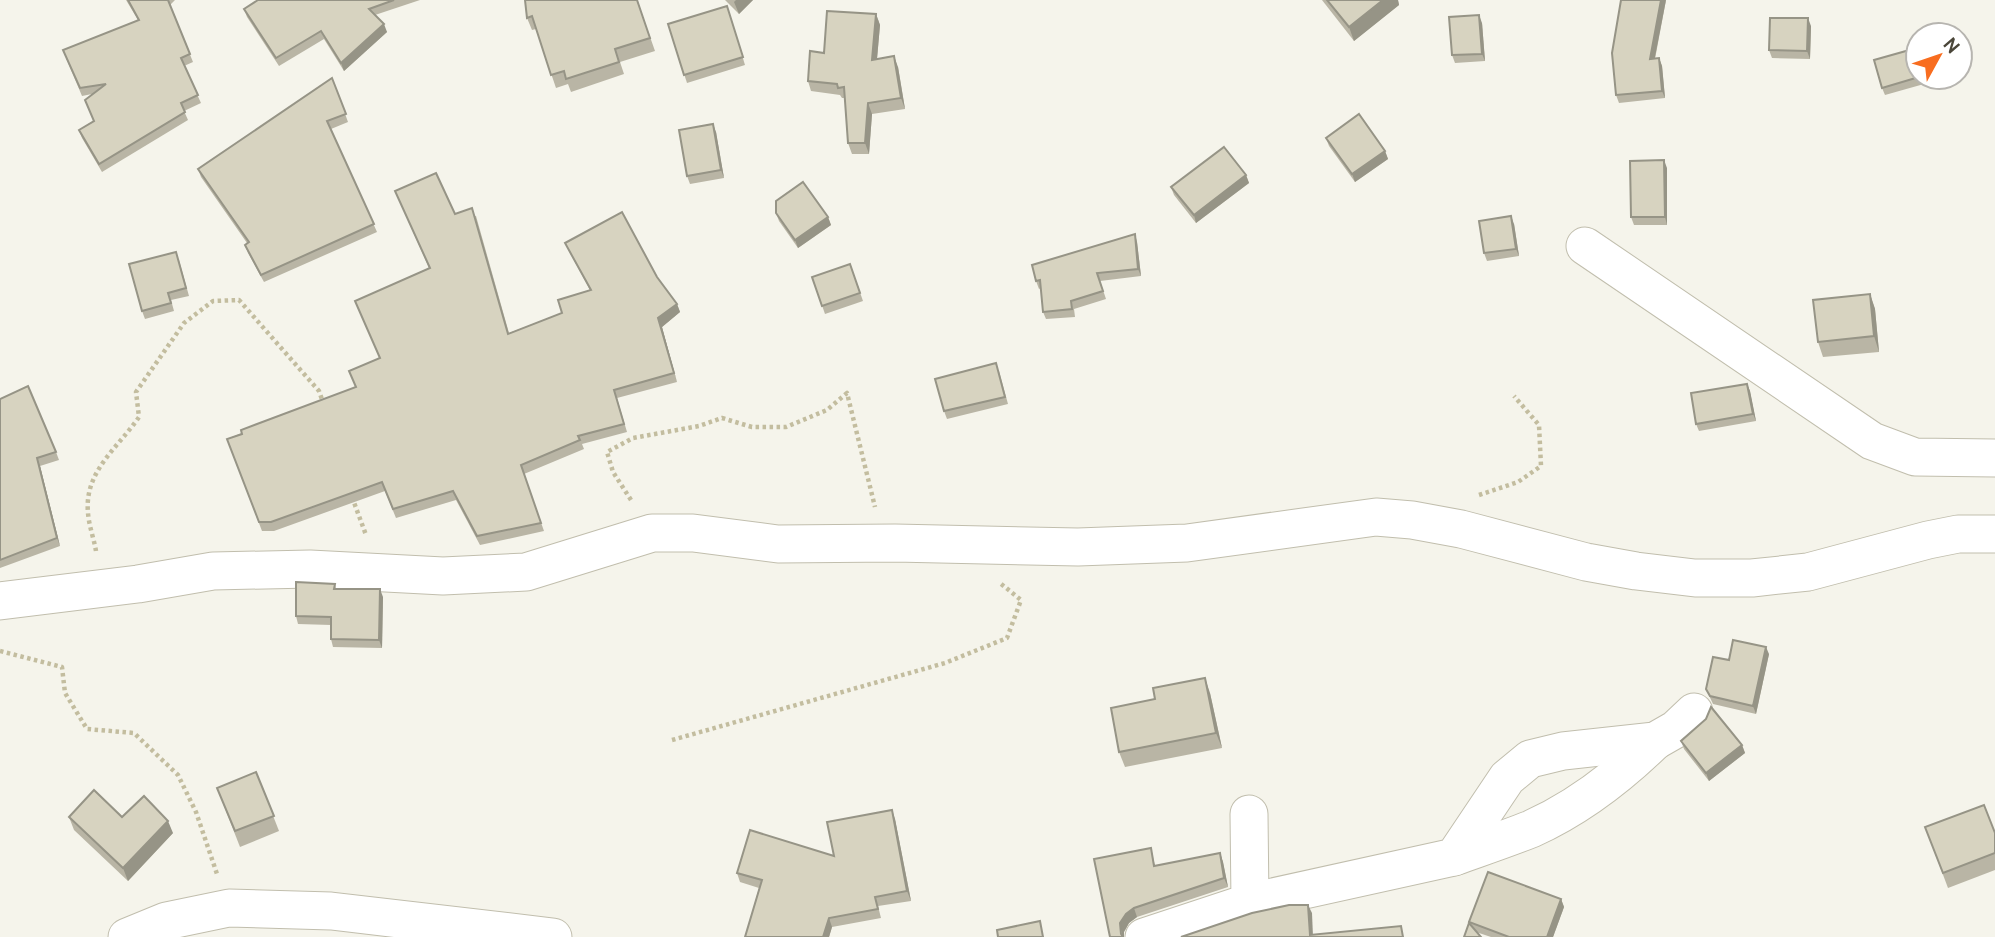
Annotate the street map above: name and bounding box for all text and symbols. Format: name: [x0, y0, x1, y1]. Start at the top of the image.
north arrow: [1904, 21, 1974, 91]
text: N: [1939, 33, 1965, 58]

